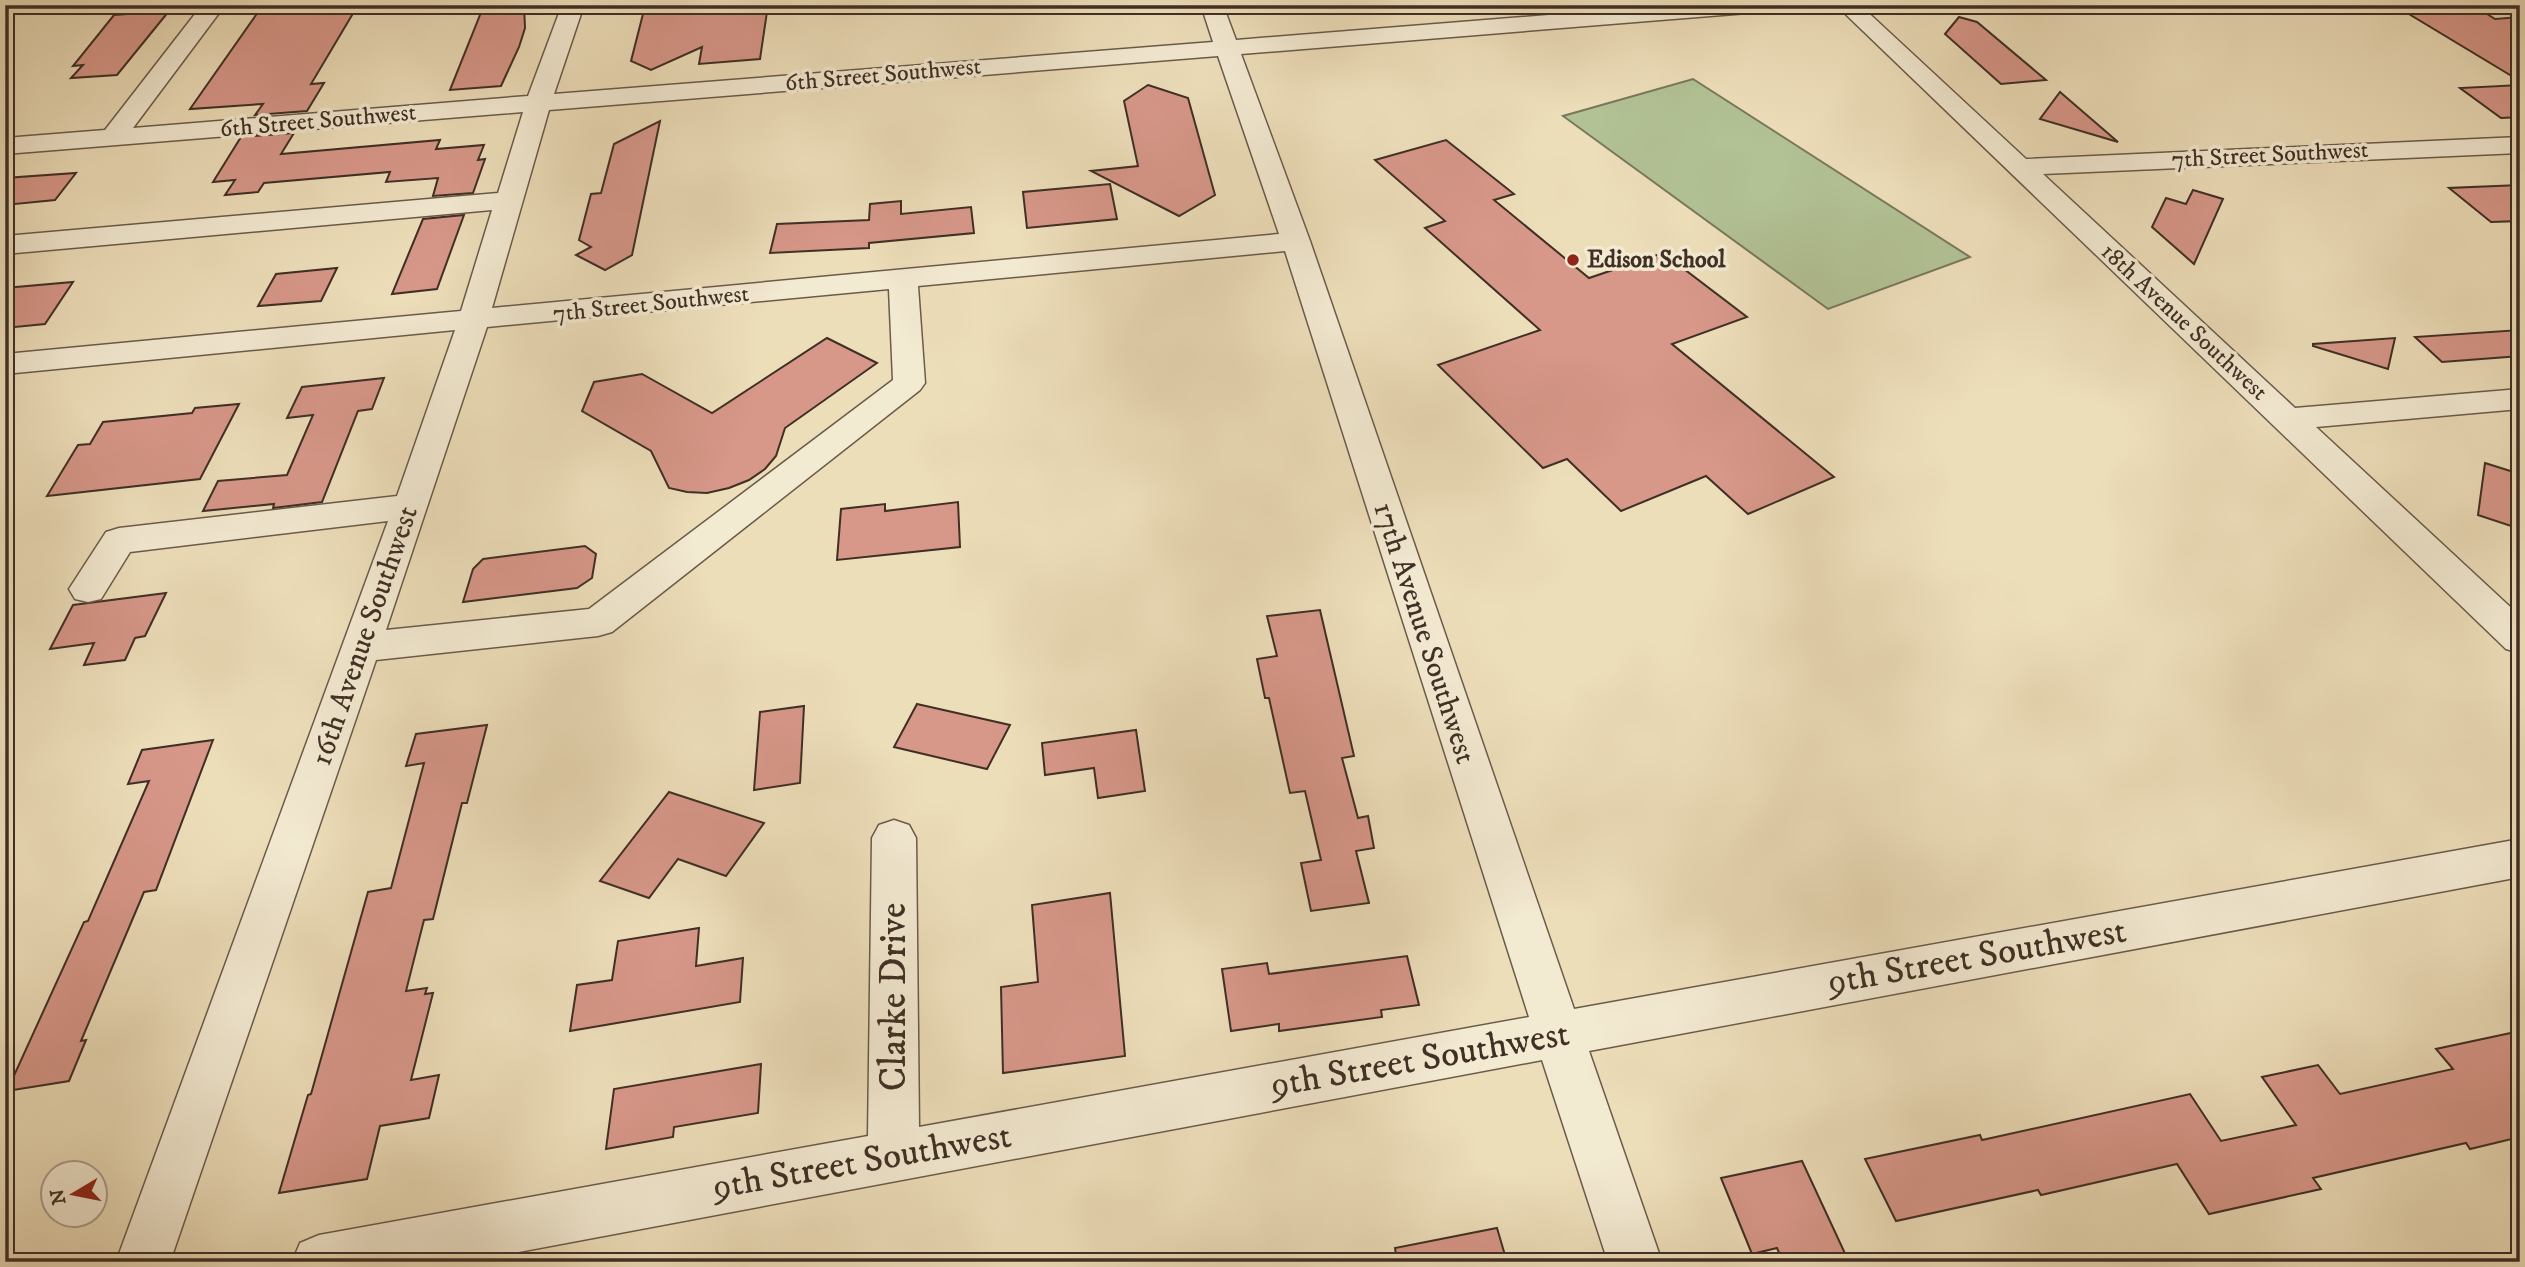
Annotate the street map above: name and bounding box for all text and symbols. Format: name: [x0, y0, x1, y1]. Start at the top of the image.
street label: 6th Street Southwest: [784, 51, 983, 99]
street label: 6th Street Southwest: [219, 97, 418, 145]
street label: 7th Street Southwest: [2171, 135, 2369, 175]
street label: 18th Avenue Southwest: [2094, 237, 2274, 407]
place label: Edison School: [1587, 245, 1726, 275]
marker: Edison School: [1565, 252, 1581, 268]
street label: 7th Street Southwest: [552, 279, 751, 329]
street label: 17th Avenue Southwest: [1364, 498, 1484, 768]
street label: 16th Avenue Southwest: [303, 501, 427, 771]
street label: Clarke Drive: [871, 903, 918, 1091]
street label: 9th Street Southwest: [1822, 908, 2130, 1007]
street label: 9th Street Southwest: [1265, 1011, 1573, 1110]
street label: 9th Street Southwest: [707, 1113, 1015, 1212]
north arrow: [38, 1158, 108, 1228]
text: N: [46, 1187, 71, 1206]

